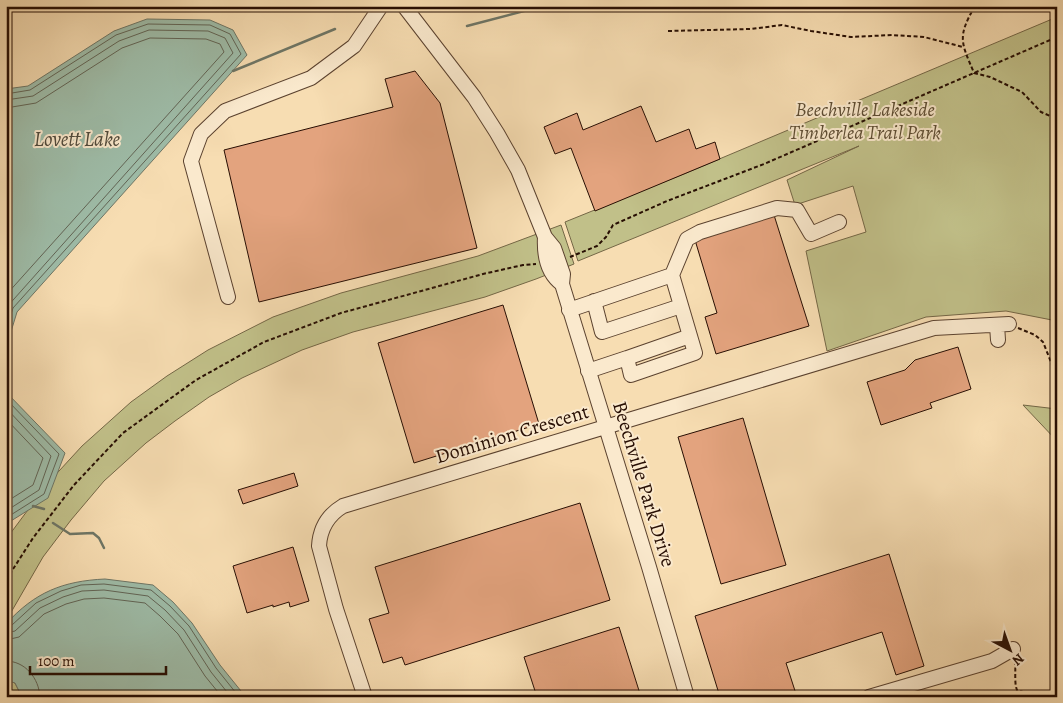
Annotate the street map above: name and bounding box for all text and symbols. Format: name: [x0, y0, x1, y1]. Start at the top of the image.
park label: Beechville Lakeside Timberlea Trail Park: [789, 96, 941, 146]
water label: Lovett Lake: [34, 125, 121, 153]
street label: Dominion Crescent: [432, 398, 592, 470]
street label: Beechville Park Drive: [606, 398, 682, 570]
north arrow: [986, 626, 1036, 676]
scale bar: [30, 643, 166, 675]
text: N: [1008, 649, 1028, 670]
text: 100 m: [38, 651, 75, 671]

